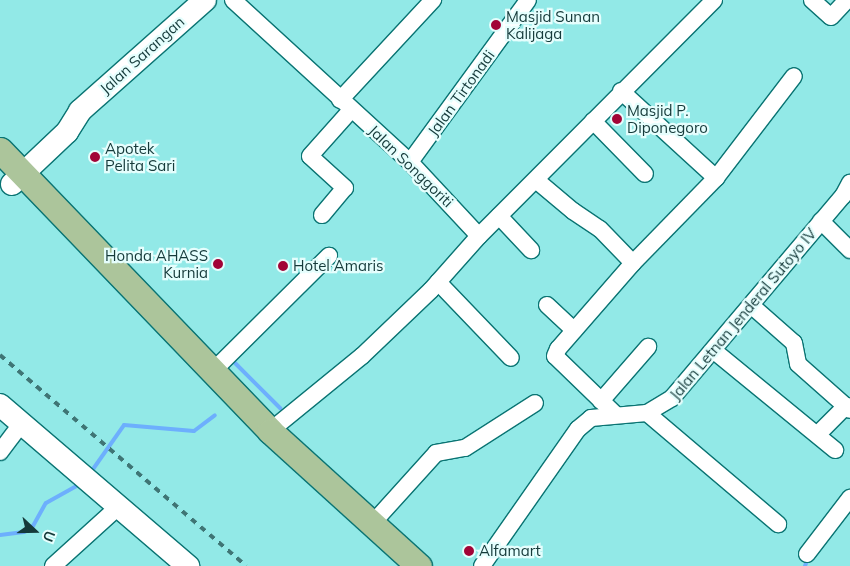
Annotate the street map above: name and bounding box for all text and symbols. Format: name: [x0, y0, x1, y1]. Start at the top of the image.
place label: Masjid Sunan Kalijaga: [506, 7, 600, 42]
street label: Jalan Sarangan: [96, 12, 188, 98]
marker: Masjid Sunan Kalijaga: [490, 19, 502, 31]
street label: Jalan Tirtonadi: [424, 47, 498, 139]
place label: Masjid P. Diponegoro: [627, 101, 708, 136]
marker: Masjid P. Diponegoro: [611, 113, 623, 125]
street label: Jalan Songgoriti: [365, 121, 457, 211]
place label: Apotek Pelita Sari: [105, 139, 175, 174]
marker: Apotek Pelita Sari: [89, 151, 101, 163]
street label: Jalan Letnan Jenderal Sutoyo IV: [666, 225, 820, 403]
place label: Honda AHASS Kurnia: [105, 246, 208, 281]
place label: Hotel Amaris: [293, 257, 383, 275]
marker: Honda AHASS Kurnia: [212, 258, 224, 270]
marker: Hotel Amaris: [277, 260, 289, 272]
north arrow: [10, 506, 60, 556]
text: U: [39, 528, 59, 544]
place label: Alfamart: [479, 542, 541, 560]
marker: Alfamart: [463, 545, 475, 557]

